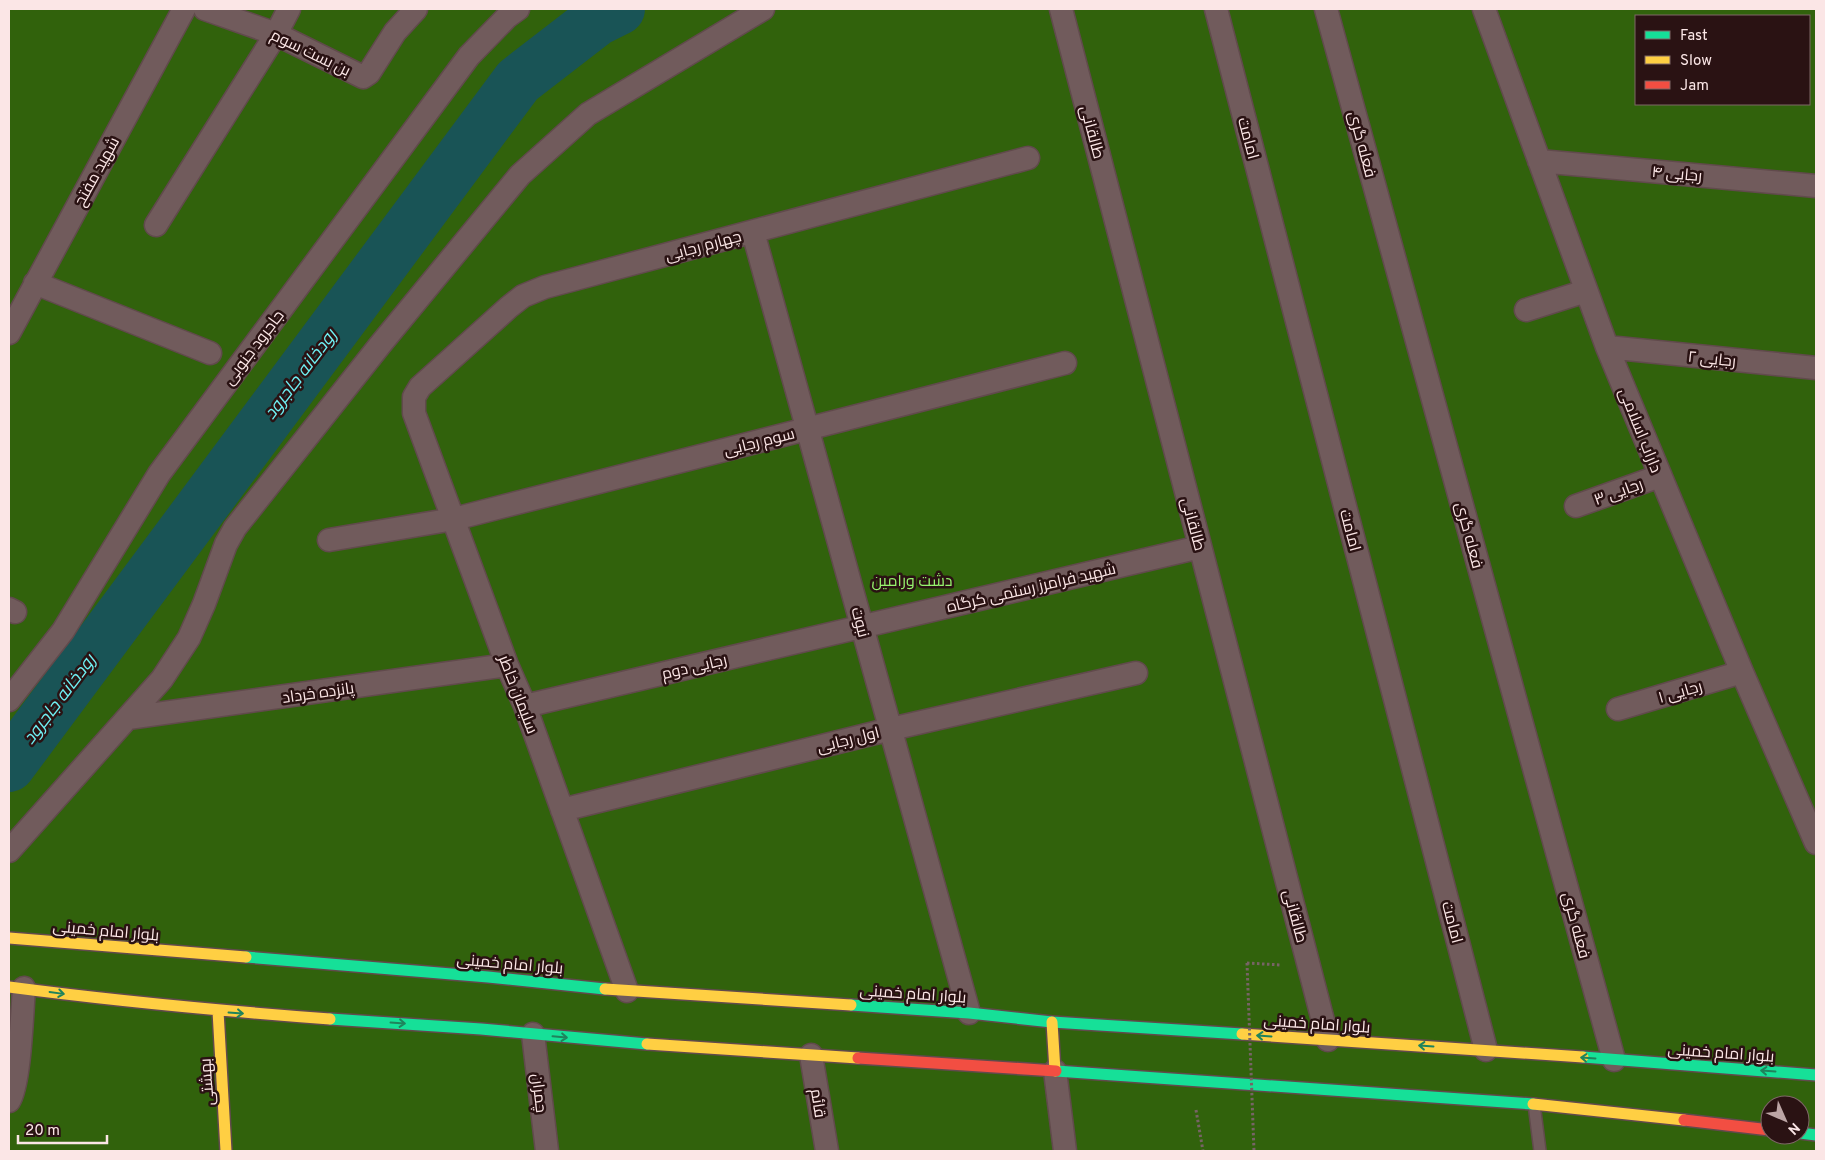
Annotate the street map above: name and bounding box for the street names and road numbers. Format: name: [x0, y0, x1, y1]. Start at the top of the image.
street label: بن بست سوم: [267, 26, 353, 82]
street label: طالقانی: [1074, 104, 1108, 161]
street label: فعله گری: [1343, 109, 1379, 180]
street label: امامت: [1232, 115, 1262, 162]
street label: شهید مفتح: [71, 134, 125, 210]
street label: رجایی ۴: [1651, 163, 1703, 187]
street label: چهارم رجایی: [663, 227, 744, 267]
street label: جاجرود جنوبی: [220, 307, 289, 390]
street label: رجایی ۲: [1687, 348, 1737, 372]
street label: داراب اسلامی: [1613, 385, 1665, 476]
street label: سوم رجایی: [722, 424, 797, 461]
street label: رجایی ۳: [1591, 475, 1646, 511]
street label: طالقانی: [1175, 496, 1209, 553]
street label: فعله گری: [1450, 500, 1486, 571]
street label: امامت: [1334, 507, 1364, 554]
street label: شهید فرامرز رستمی کرگاه: [945, 560, 1118, 618]
street label: نبوت: [845, 605, 873, 640]
street label: سلیمان خاطر: [493, 651, 541, 737]
street label: رجایی دوم: [660, 651, 729, 685]
street label: رجایی ۱: [1656, 677, 1705, 709]
street label: پانزده خرداد: [281, 679, 356, 709]
street label: اول رجایی: [815, 724, 882, 758]
street label: طالقانی: [1277, 888, 1311, 945]
street label: فعله گری: [1557, 890, 1593, 961]
street label: امامت: [1436, 899, 1466, 946]
street label: بلوار امام خمینی: [52, 917, 160, 947]
street label: بلوار امام خمینی: [456, 950, 564, 980]
street label: بلوار امام خمینی: [859, 981, 967, 1009]
street label: بلوار امام خمینی: [1263, 1011, 1371, 1039]
street label: بلوار امام خمینی: [1667, 1040, 1775, 1068]
street label: بهشتی: [196, 1057, 220, 1106]
street label: چمران: [526, 1072, 550, 1114]
street label: قائم: [805, 1087, 829, 1119]

